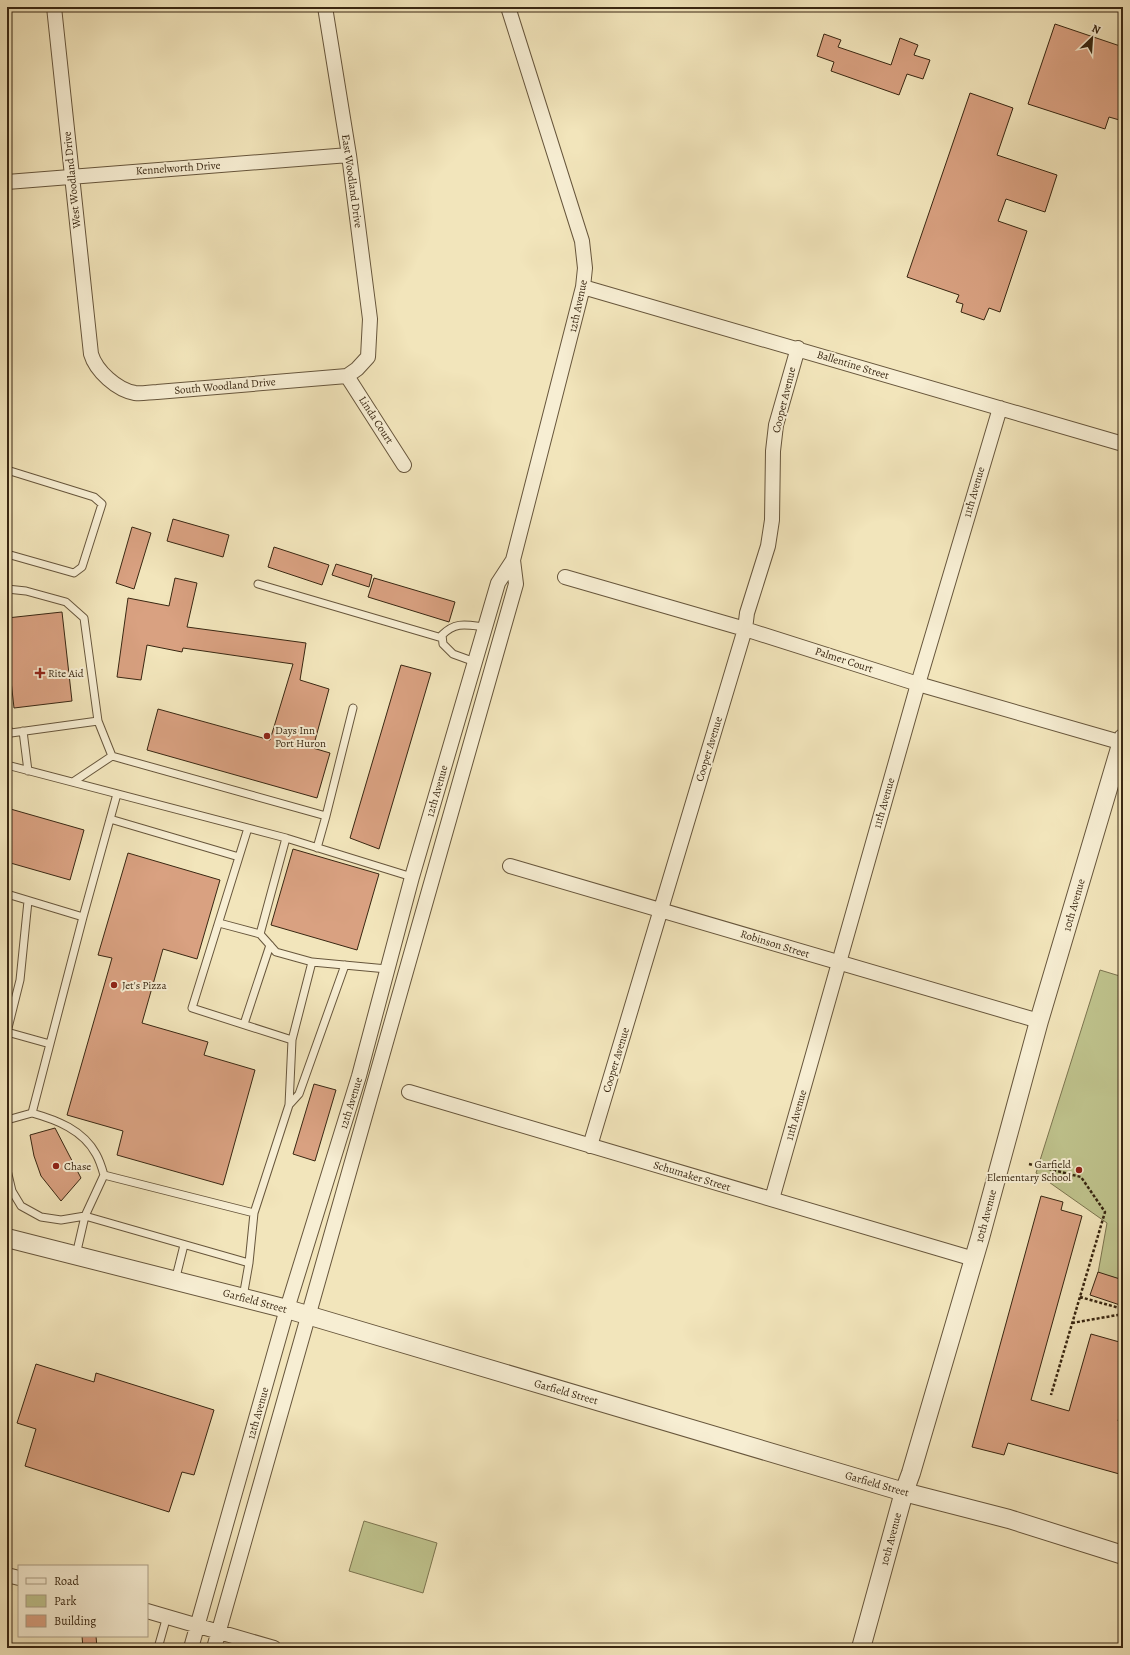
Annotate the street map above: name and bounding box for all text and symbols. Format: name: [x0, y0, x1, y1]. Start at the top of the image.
north arrow: [1072, 18, 1112, 58]
text: N: [1089, 21, 1103, 38]
street label: West Woodland Drive: [59, 131, 85, 230]
street label: East Woodland Drive: [338, 133, 366, 229]
street label: Kennelworth Drive: [135, 158, 221, 178]
street label: 12th Avenue: [565, 278, 591, 334]
street label: Ballentine Street: [815, 347, 891, 383]
street label: Cooper Avenue: [769, 365, 799, 435]
street label: South Woodland Drive: [174, 374, 276, 398]
street label: Linda Court: [355, 393, 397, 447]
street label: 11th Avenue: [960, 465, 988, 519]
street label: Palmer Court: [813, 644, 875, 677]
place label: Rite Aid: [48, 666, 84, 681]
marker: Rite Aid: [35, 668, 45, 678]
street label: Cooper Avenue: [692, 714, 726, 783]
place label: Days Inn Port Huron: [275, 723, 326, 751]
marker: Days Inn Port Huron: [262, 731, 272, 741]
street label: 12th Avenue: [422, 763, 452, 819]
street label: 11th Avenue: [870, 776, 898, 830]
street label: 10th Avenue: [1059, 877, 1089, 933]
street label: Robinson Street: [738, 926, 812, 962]
place label: Jet's Pizza: [122, 978, 167, 993]
marker: Jet's Pizza: [109, 980, 119, 990]
street label: Cooper Avenue: [599, 1025, 633, 1094]
street label: 12th Avenue: [336, 1075, 366, 1131]
street label: 11th Avenue: [782, 1088, 810, 1142]
street label: Schumaker Street: [652, 1157, 733, 1195]
place label: Garfield Elementary School: [987, 1157, 1071, 1185]
place label: Chase: [64, 1159, 91, 1174]
marker: Chase: [51, 1161, 61, 1171]
marker: Garfield Elementary School: [1074, 1165, 1084, 1175]
street label: 10th Avenue: [972, 1188, 1000, 1244]
street label: Garfield Street: [221, 1285, 289, 1317]
street label: Garfield Street: [532, 1376, 600, 1408]
street label: 12th Avenue: [243, 1385, 273, 1441]
street label: Garfield Street: [843, 1468, 911, 1500]
street label: 10th Avenue: [877, 1511, 905, 1567]
legend: [18, 1565, 148, 1637]
text: Road: [54, 1573, 80, 1589]
text: Park: [54, 1593, 77, 1609]
text: Building: [54, 1613, 96, 1629]

